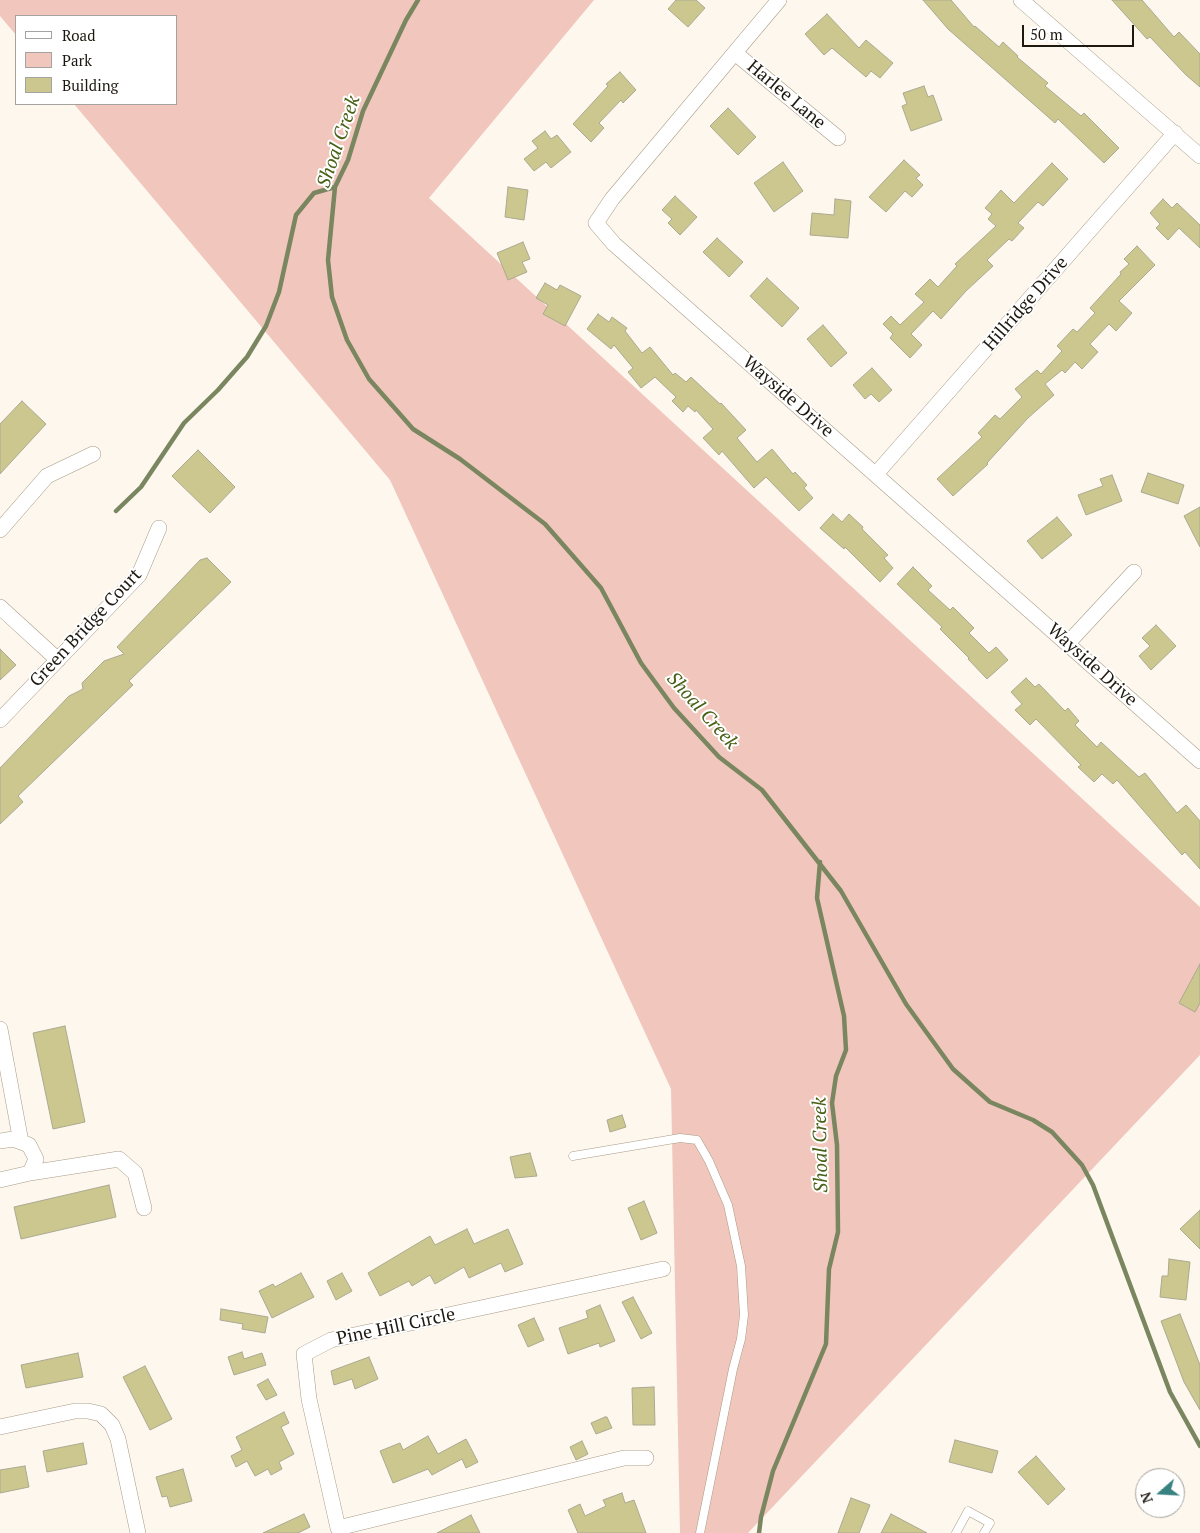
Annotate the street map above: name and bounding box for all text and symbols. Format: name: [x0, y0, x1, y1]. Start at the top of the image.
legend: [15, 15, 178, 105]
scale bar: [1025, 15, 1138, 47]
text: 50 m: [1030, 24, 1063, 44]
text: Road: [62, 25, 95, 45]
text: Park: [62, 50, 92, 70]
street label: Harlee Lane: [742, 56, 830, 134]
text: Building: [62, 75, 119, 95]
water label: Shoal Creek: [313, 93, 365, 191]
street label: Hillridge Drive: [979, 253, 1073, 355]
street label: Wayside Drive: [738, 352, 838, 442]
street label: Green Bridge Court: [26, 564, 146, 692]
street label: Wayside Drive: [1043, 619, 1141, 711]
water label: Shoal Creek: [661, 668, 743, 754]
water label: Shoal Creek: [809, 1097, 833, 1193]
street label: Pine Hill Circle: [335, 1304, 457, 1350]
north arrow: [1135, 1468, 1185, 1518]
text: N: [1136, 1490, 1157, 1506]

